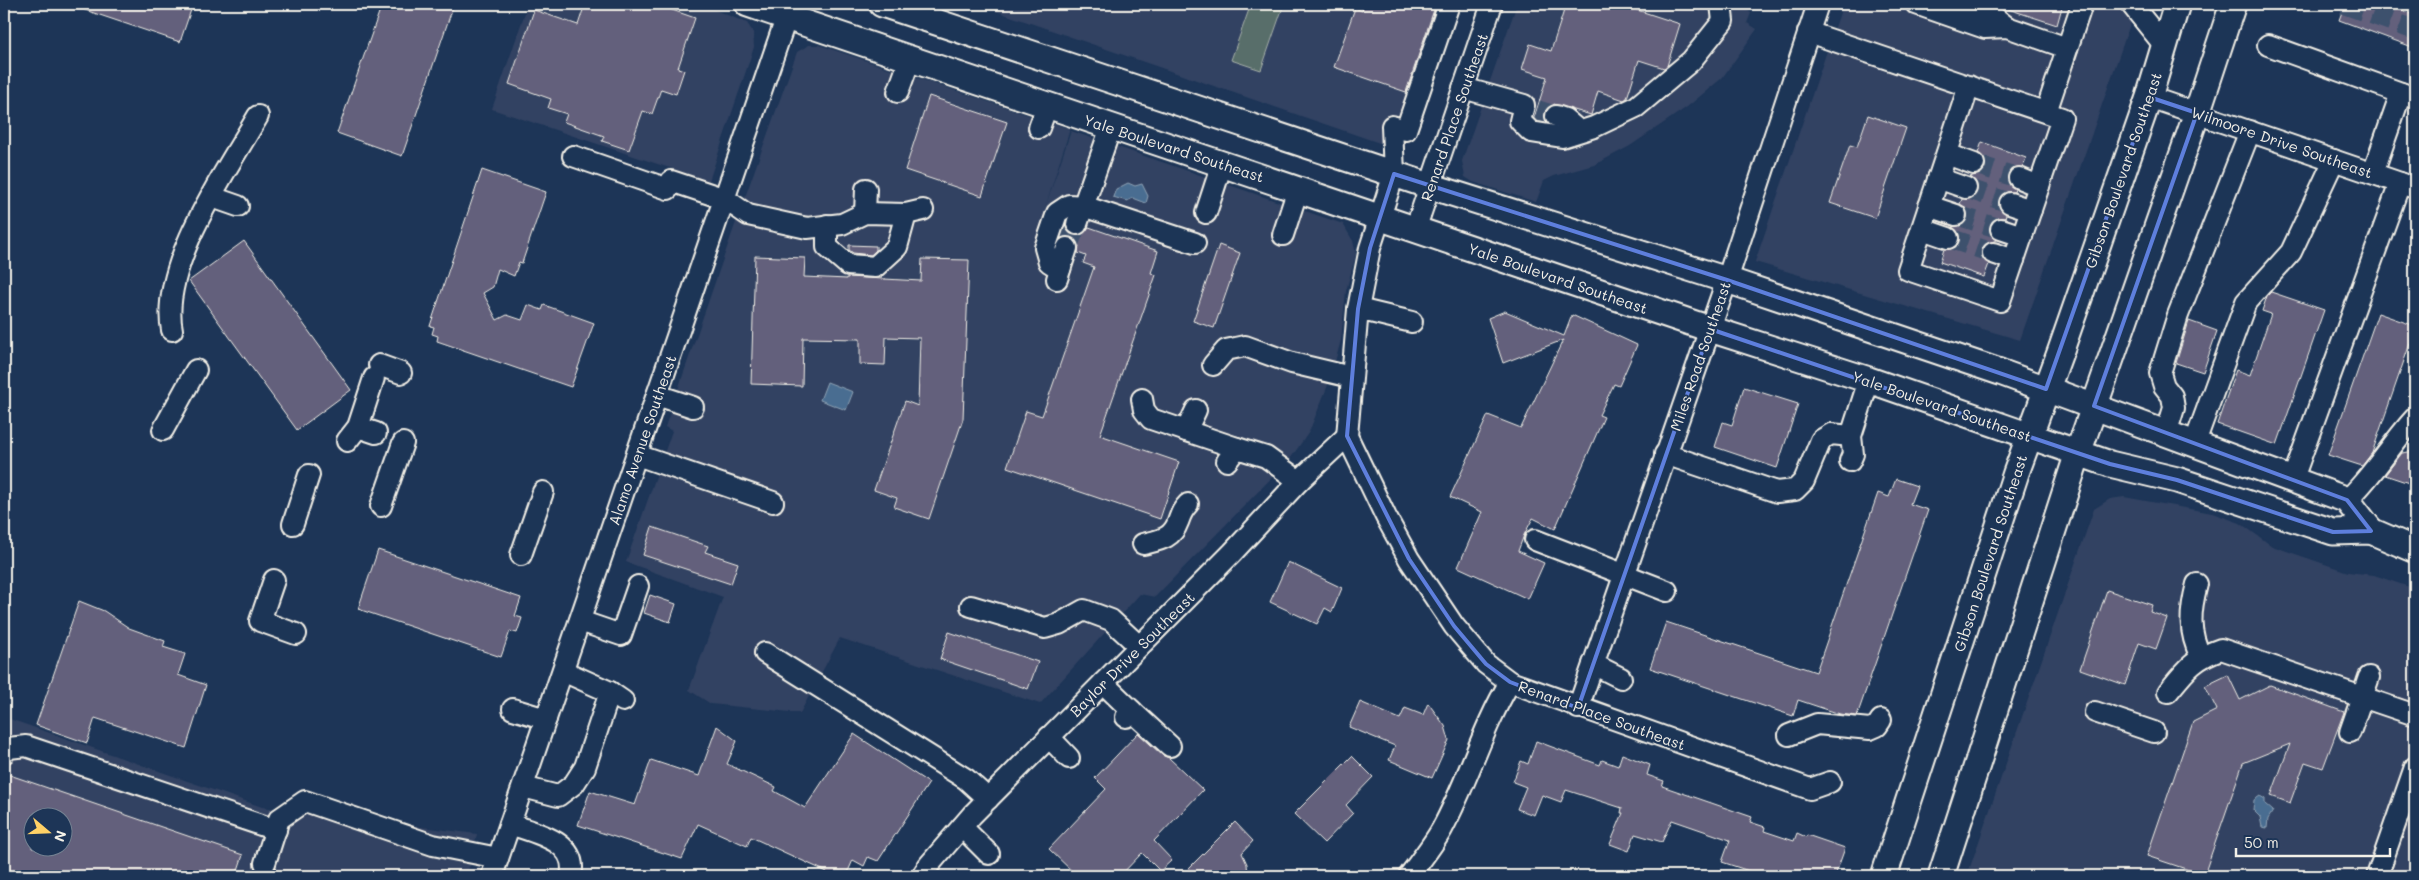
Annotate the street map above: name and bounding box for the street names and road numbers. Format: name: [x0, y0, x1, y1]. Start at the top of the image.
street label: Renard Place Southeast: [1416, 30, 1492, 204]
street label: Gibson Boulevard Southeast: [2080, 69, 2166, 271]
street label: Wilmoore Drive Southeast: [2189, 102, 2375, 182]
street label: Yale Boulevard Southeast: [1081, 109, 1267, 187]
street label: Yale Boulevard Southeast: [1466, 238, 1650, 318]
street label: Miles Road Southeast: [1665, 279, 1735, 433]
street label: Alamo Avenue Southeast: [603, 352, 681, 528]
street label: Yale Boulevard Southeast: [1850, 366, 2034, 446]
street label: Gibson Boulevard Southeast: [1949, 452, 2031, 654]
street label: Baylor Drive Southeast: [1065, 587, 1199, 721]
street label: Renard Place Southeast: [1516, 675, 1688, 755]

